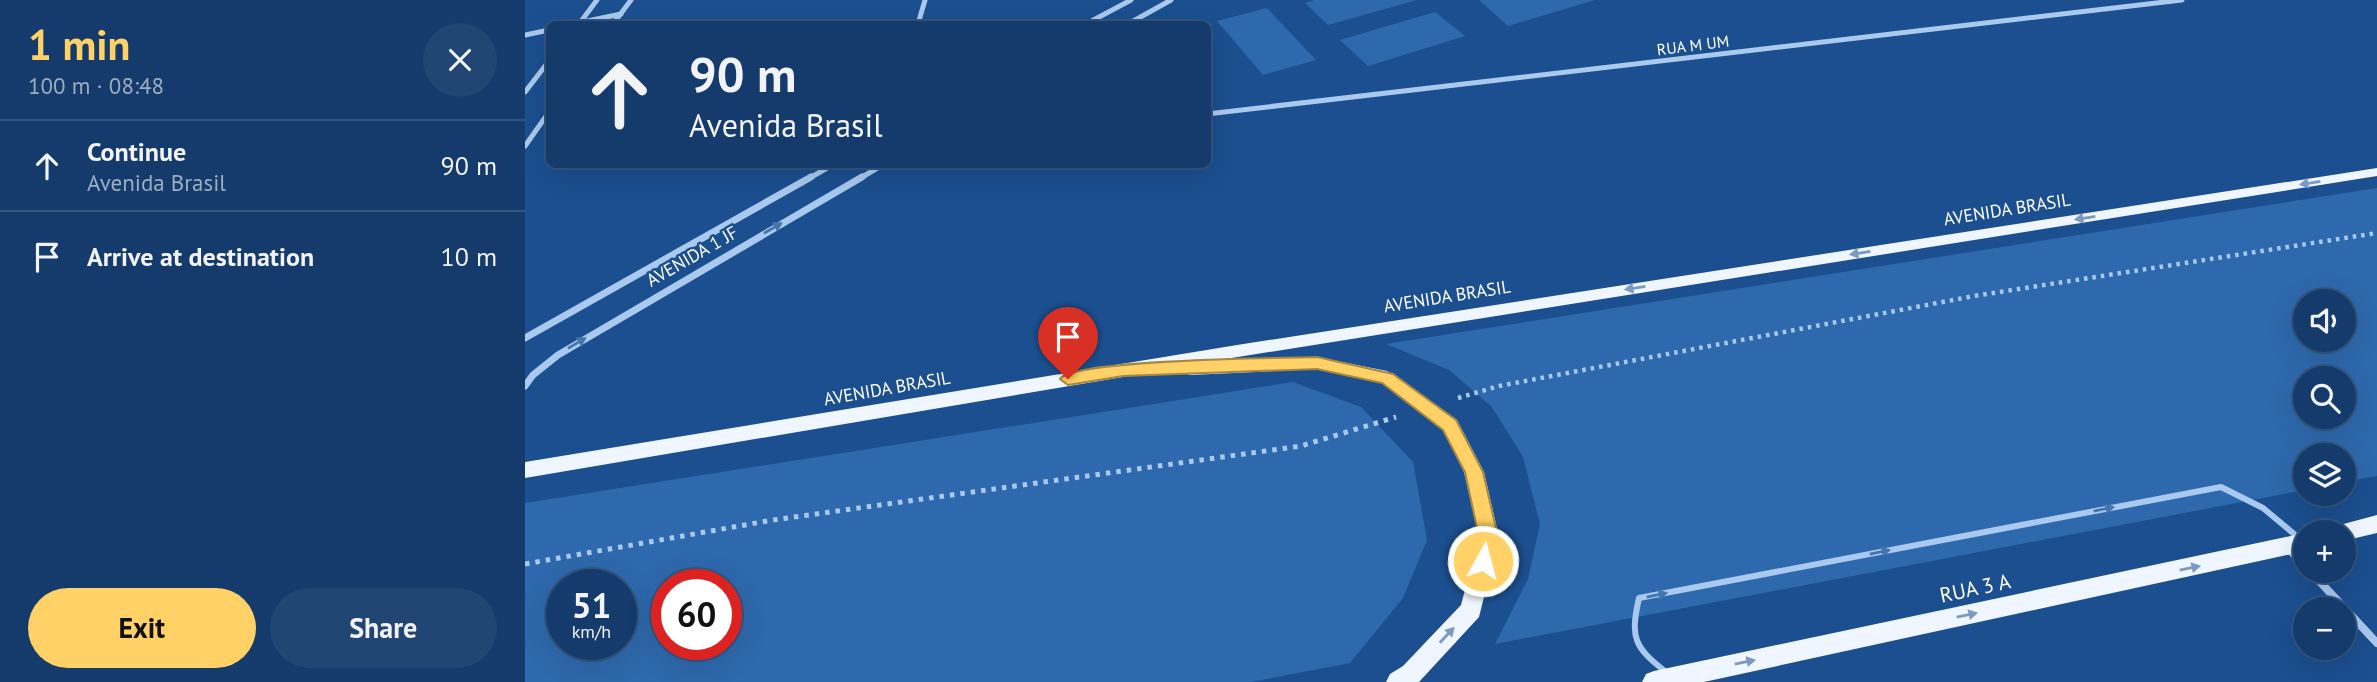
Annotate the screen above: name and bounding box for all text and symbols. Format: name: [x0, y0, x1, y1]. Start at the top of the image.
text: 1 min: [28, 17, 130, 72]
button: close: [423, 23, 497, 97]
street label: RUA M UM: [1656, 31, 1730, 59]
text: 90 m: [689, 42, 796, 106]
icon: ahead: [574, 49, 665, 140]
text: 100 m · 08:48: [28, 71, 164, 100]
text: Avenida Brasil: [689, 104, 882, 146]
text: Continue: [87, 135, 186, 168]
icon: ahead: [28, 147, 66, 185]
text: 90 m: [441, 149, 497, 182]
text: Avenida Brasil: [87, 168, 226, 197]
one-way arrow: [2298, 178, 2320, 189]
street label: AVENIDA BRASIL: [1942, 188, 2072, 230]
one-way arrow: [2074, 213, 2096, 224]
street label: AVENIDA 1 JF: [642, 221, 742, 291]
one-way arrow: [764, 221, 783, 234]
icon: arrive: [28, 238, 66, 276]
text: Arrive at destination: [87, 240, 314, 273]
text: 10 m: [441, 240, 497, 273]
one-way arrow: [1849, 248, 1871, 259]
street label: AVENIDA BRASIL: [1382, 275, 1512, 317]
one-way arrow: [1624, 283, 1646, 294]
map controls: [2293, 289, 2356, 660]
button: sound: [2293, 289, 2356, 352]
pin: [1038, 307, 1098, 379]
icon: arrive: [1049, 318, 1087, 356]
one-way arrow: [568, 337, 587, 349]
street label: AVENIDA BRASIL: [822, 366, 952, 410]
button: search: [2293, 366, 2356, 429]
button: layers: [2293, 443, 2356, 506]
one-way arrow: [2093, 504, 2115, 515]
button: +: [2293, 520, 2356, 583]
position arrow: [1446, 524, 1520, 598]
one-way arrow: [1869, 547, 1891, 558]
one-way arrow: [2179, 562, 2201, 573]
street label: RUA 3 A: [1937, 567, 2014, 609]
speed limit sign: 60: [651, 569, 742, 660]
text: 51: [572, 582, 611, 628]
button: Exit: [28, 588, 256, 668]
button: Share: [270, 588, 497, 668]
one-way arrow: [1646, 589, 1668, 600]
button: −: [2293, 597, 2356, 660]
one-way arrow: [1957, 609, 1979, 620]
text: km/h: [572, 620, 611, 643]
one-way arrow: [1439, 627, 1455, 644]
one-way arrow: [1734, 657, 1756, 668]

